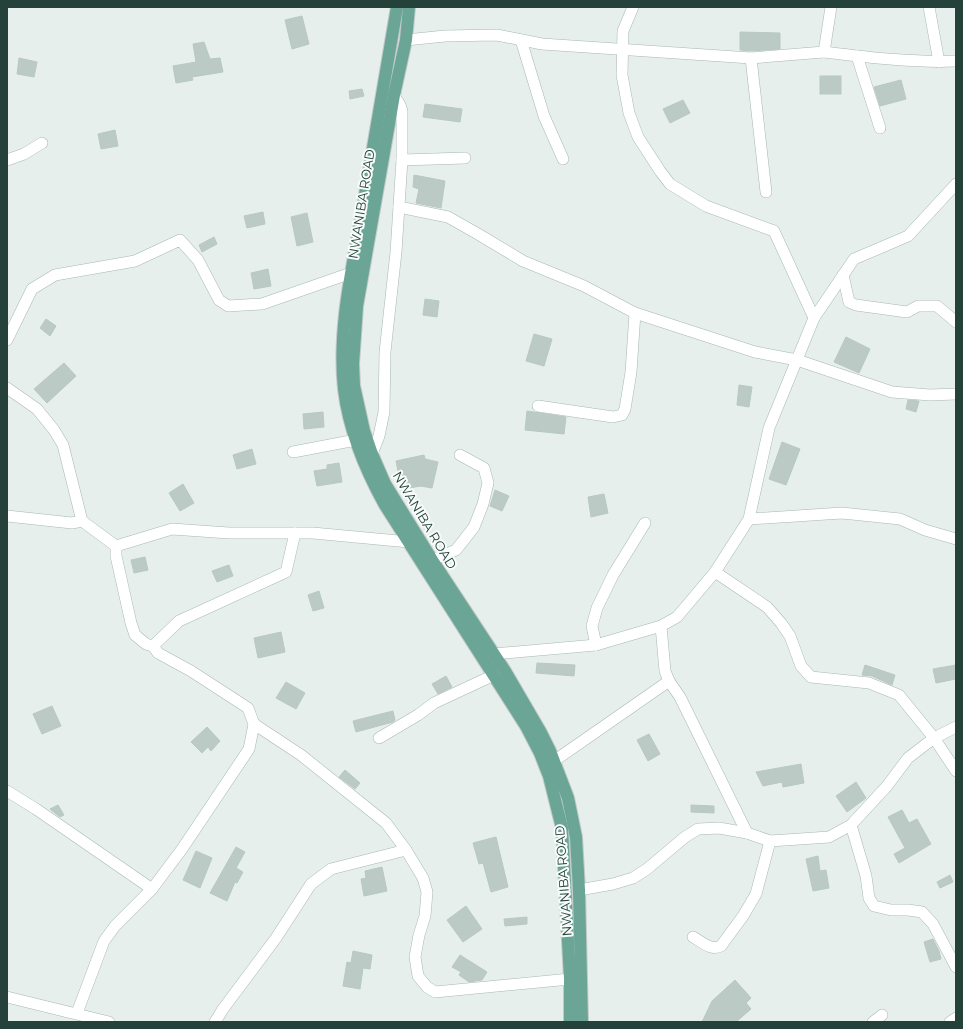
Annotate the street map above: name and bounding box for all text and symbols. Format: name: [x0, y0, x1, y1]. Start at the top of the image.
street label: NWANIBA ROAD: [344, 148, 378, 260]
street label: NWANIBA ROAD: [390, 468, 461, 572]
street label: NWANIBA ROAD: [551, 825, 575, 937]

